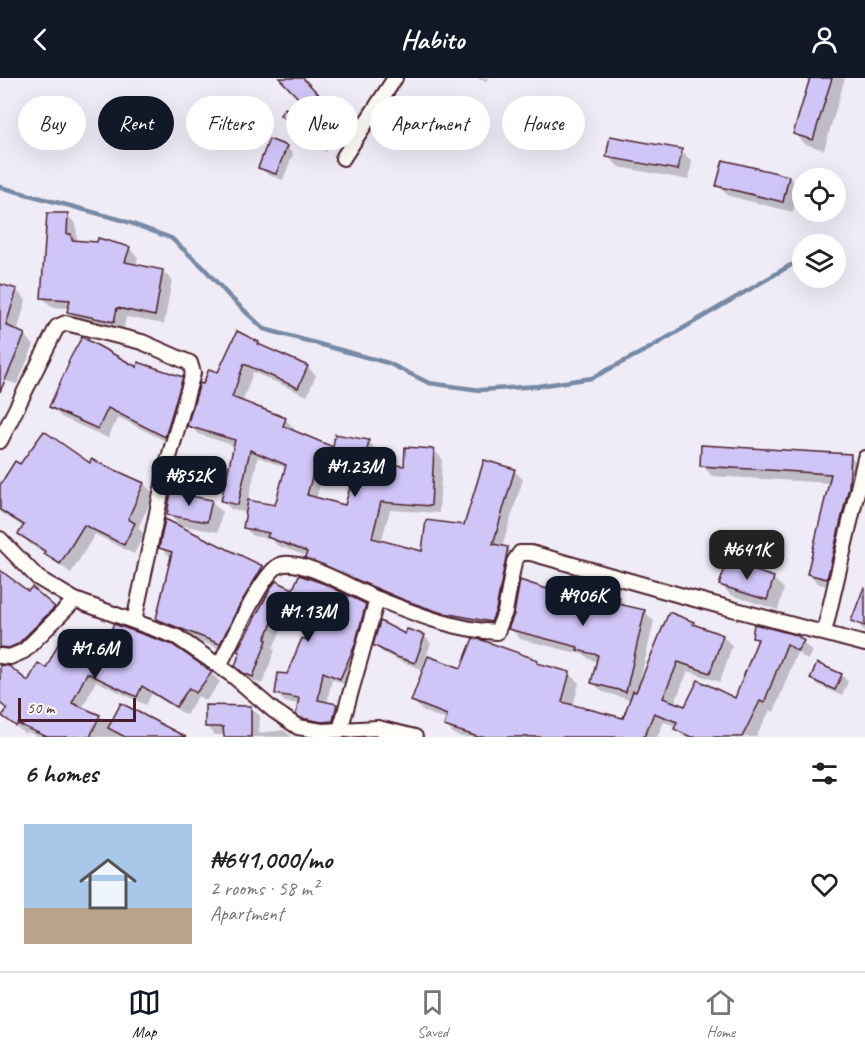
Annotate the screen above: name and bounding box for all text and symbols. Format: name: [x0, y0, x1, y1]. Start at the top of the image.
text: Habito: [401, 22, 464, 56]
icon: back: [24, 23, 57, 56]
icon: person: [808, 23, 841, 56]
chip: Buy: [18, 96, 86, 150]
chip: Rent: [98, 96, 174, 150]
chip: Filters: [186, 96, 274, 150]
chip: New: [286, 96, 358, 150]
chip: Apartment: [370, 96, 490, 150]
chip: House: [502, 96, 585, 150]
map controls: [792, 168, 846, 288]
button: locate: [792, 168, 846, 222]
button: layers: [792, 234, 846, 288]
pin: ₦1.23M: [306, 447, 404, 498]
text: ₦1.23M: [327, 454, 383, 479]
pin: ₦852K: [147, 456, 231, 507]
text: ₦852K: [166, 463, 212, 488]
pin: ₦641K: [705, 530, 789, 581]
text: ₦641K: [723, 537, 771, 562]
pin: ₦906K: [541, 576, 625, 627]
text: ₦906K: [559, 583, 607, 608]
pin: ₦1.13M: [259, 592, 357, 643]
text: ₦1.13M: [280, 599, 336, 624]
pin: ₦1.6M: [53, 629, 137, 680]
text: ₦1.6M: [72, 636, 118, 661]
scale bar: [18, 695, 136, 722]
text: 50 m: [27, 698, 54, 718]
text: 6 homes: [24, 757, 98, 790]
icon: filters: [808, 757, 841, 790]
text: ₦641,000/mo: [210, 843, 332, 876]
icon: home: [72, 848, 144, 920]
icon: heart: [808, 868, 841, 901]
text: 2 rooms · 58 m²: [210, 876, 318, 901]
text: Apartment: [210, 901, 283, 926]
tab: Map: [128, 986, 161, 1042]
tab: Saved: [416, 986, 449, 1042]
tab: Home: [704, 986, 737, 1042]

